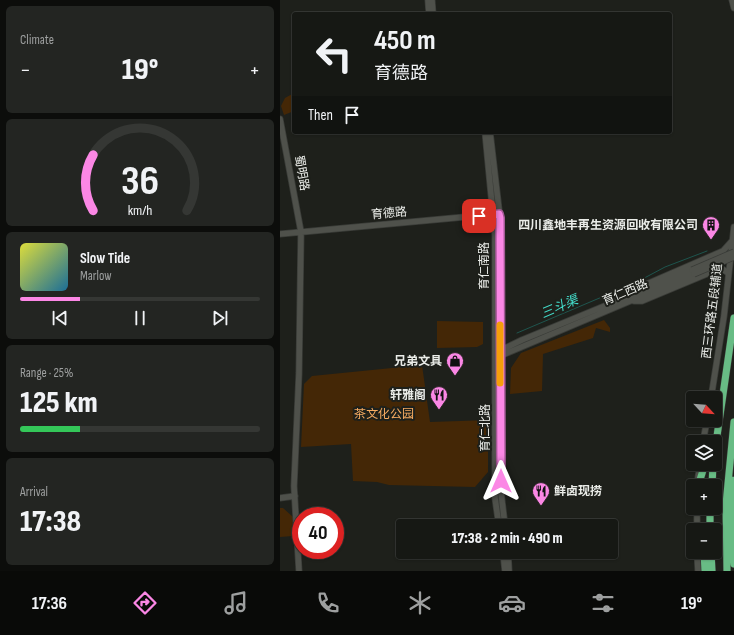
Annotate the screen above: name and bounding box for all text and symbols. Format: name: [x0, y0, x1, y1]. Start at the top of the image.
text: 450 m: [374, 24, 436, 57]
icon: left: [308, 28, 360, 80]
text: Climate: [20, 32, 54, 48]
text: 19°: [122, 52, 158, 88]
text: −: [20, 57, 31, 84]
text: +: [249, 57, 260, 84]
text: 育德路: [374, 63, 428, 84]
icon: arrive: [341, 104, 363, 126]
text: Then: [308, 106, 333, 125]
street label: 蜀明路: [291, 154, 312, 192]
text: 36: [121, 156, 159, 205]
pin: [462, 199, 496, 233]
text: km/h: [128, 201, 152, 218]
street label: 育德路: [370, 204, 408, 223]
icon: arrive: [468, 205, 490, 227]
building icon: 四川鑫地丰再生资源回收有限公司: [701, 215, 721, 240]
place label: 四川鑫地丰再生资源回收有限公司: [518, 218, 698, 233]
street label: 育仁南路: [477, 242, 492, 290]
text: Slow Tide: [80, 249, 130, 268]
street label: 西三环路五段辅道: [699, 262, 726, 360]
text: Marlow: [80, 268, 112, 284]
street label: 育仁西路: [600, 276, 650, 309]
water label: 三斗渠: [538, 291, 582, 322]
icon: previous: [49, 307, 71, 329]
icon: pause: [129, 307, 151, 329]
icon: next: [209, 307, 231, 329]
shop icon: 兄弟文具: [445, 351, 465, 376]
place label: 兄弟文具: [394, 354, 442, 369]
text: Range · 25%: [20, 365, 73, 381]
text: 125 km: [20, 385, 98, 421]
restaurant icon: 轩雅阁: [429, 385, 449, 410]
place label: 轩雅阁: [390, 388, 426, 403]
north arrow: [686, 391, 722, 427]
map controls: [686, 391, 722, 559]
street label: 育仁北路: [478, 404, 493, 452]
park label: 茶文化公园: [354, 407, 414, 422]
button: layers: [686, 435, 722, 471]
position arrow: [480, 460, 522, 502]
button: +: [686, 479, 722, 515]
restaurant icon: 鲜卤现捞: [531, 481, 551, 506]
text: Arrival: [20, 484, 48, 500]
place label: 鲜卤现捞: [554, 484, 602, 499]
text: 17:38: [20, 504, 81, 540]
speed limit sign: 40: [292, 507, 344, 559]
button: −: [686, 523, 722, 559]
text: 17:38 · 2 min · 490 m: [452, 529, 563, 548]
icon: directions: [131, 589, 159, 617]
icon: music: [222, 589, 250, 617]
icon: phone: [314, 589, 342, 617]
icon: climate: [406, 589, 434, 617]
icon: car: [498, 589, 526, 617]
icon: filters: [589, 589, 617, 617]
text: 17:36: [32, 593, 67, 614]
text: 19°: [681, 593, 702, 614]

